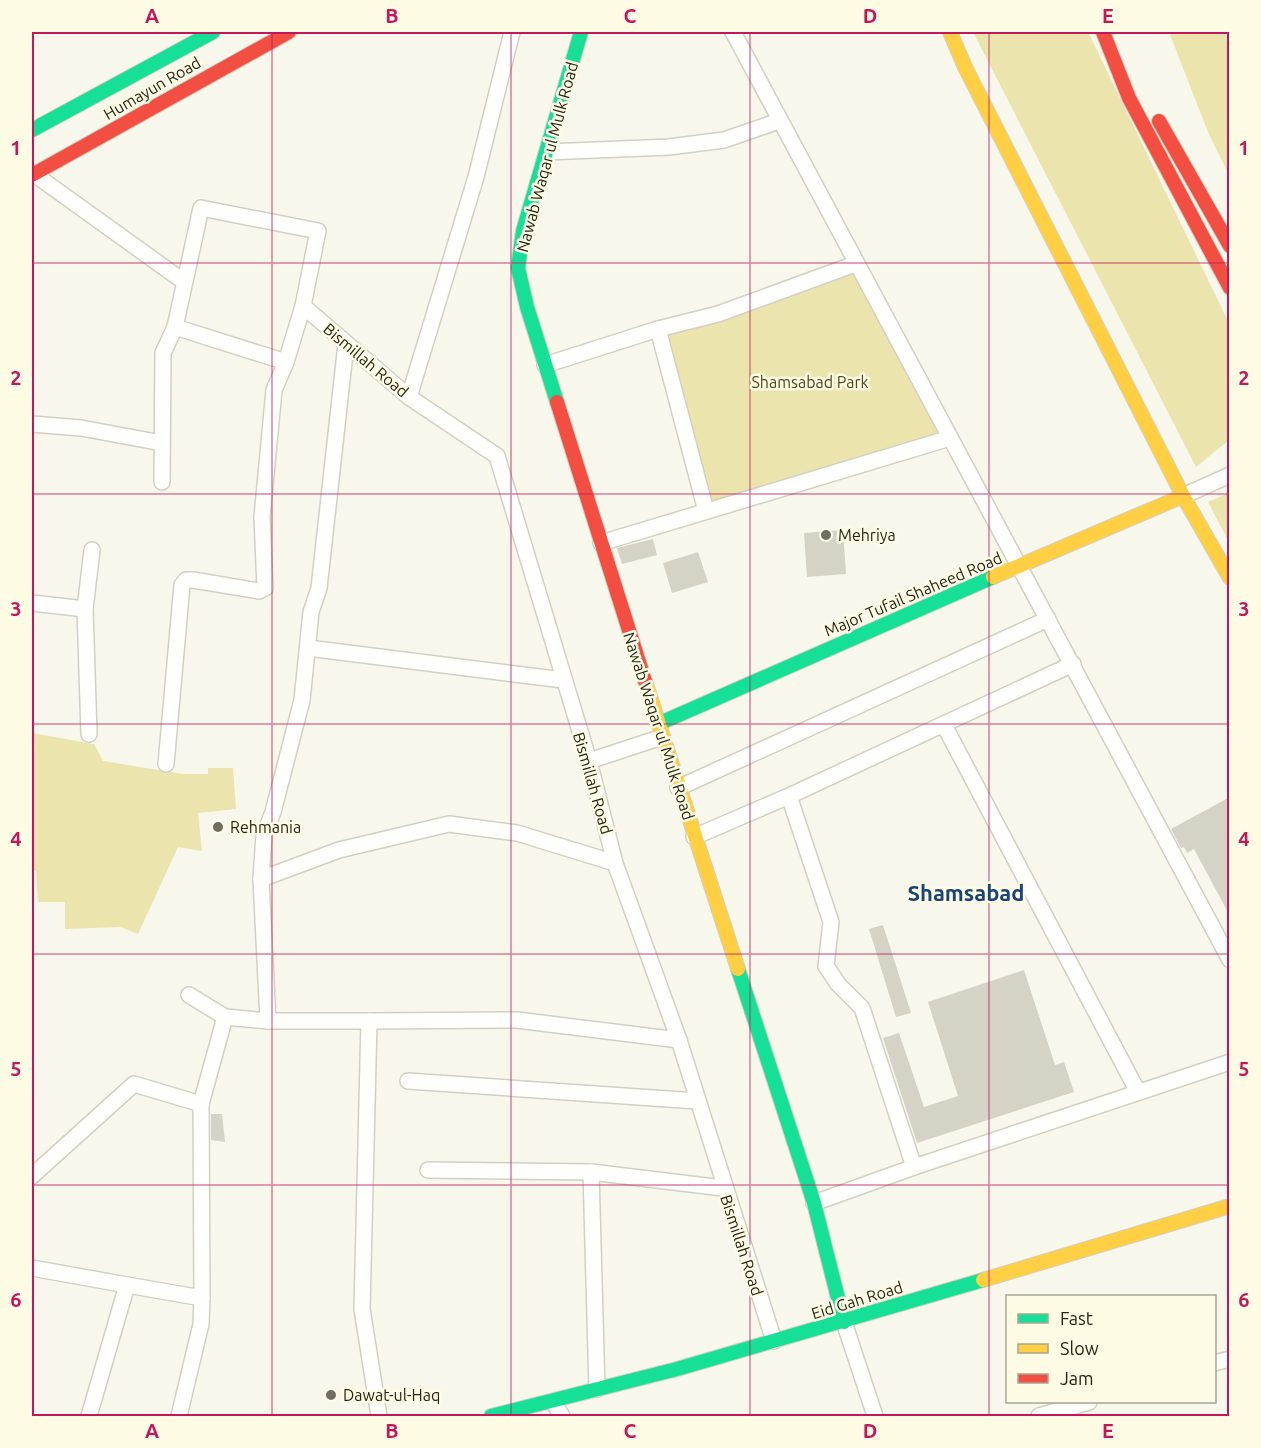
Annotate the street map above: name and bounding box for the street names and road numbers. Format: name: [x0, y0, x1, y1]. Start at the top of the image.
street label: Humayun Road: [100, 53, 204, 123]
street label: Nawab Waqar ul Mulk Road: [513, 60, 581, 254]
street label: Bismillah Road: [320, 319, 412, 401]
street label: Major Tufail Shaheed Road: [821, 548, 1005, 640]
street label: Nawab Waqar ul Mulk Road: [620, 630, 698, 822]
street label: Bismillah Road: [570, 730, 616, 836]
street label: Bismillah Road: [717, 1192, 767, 1298]
street label: Eid Gah Road: [809, 1278, 905, 1322]

